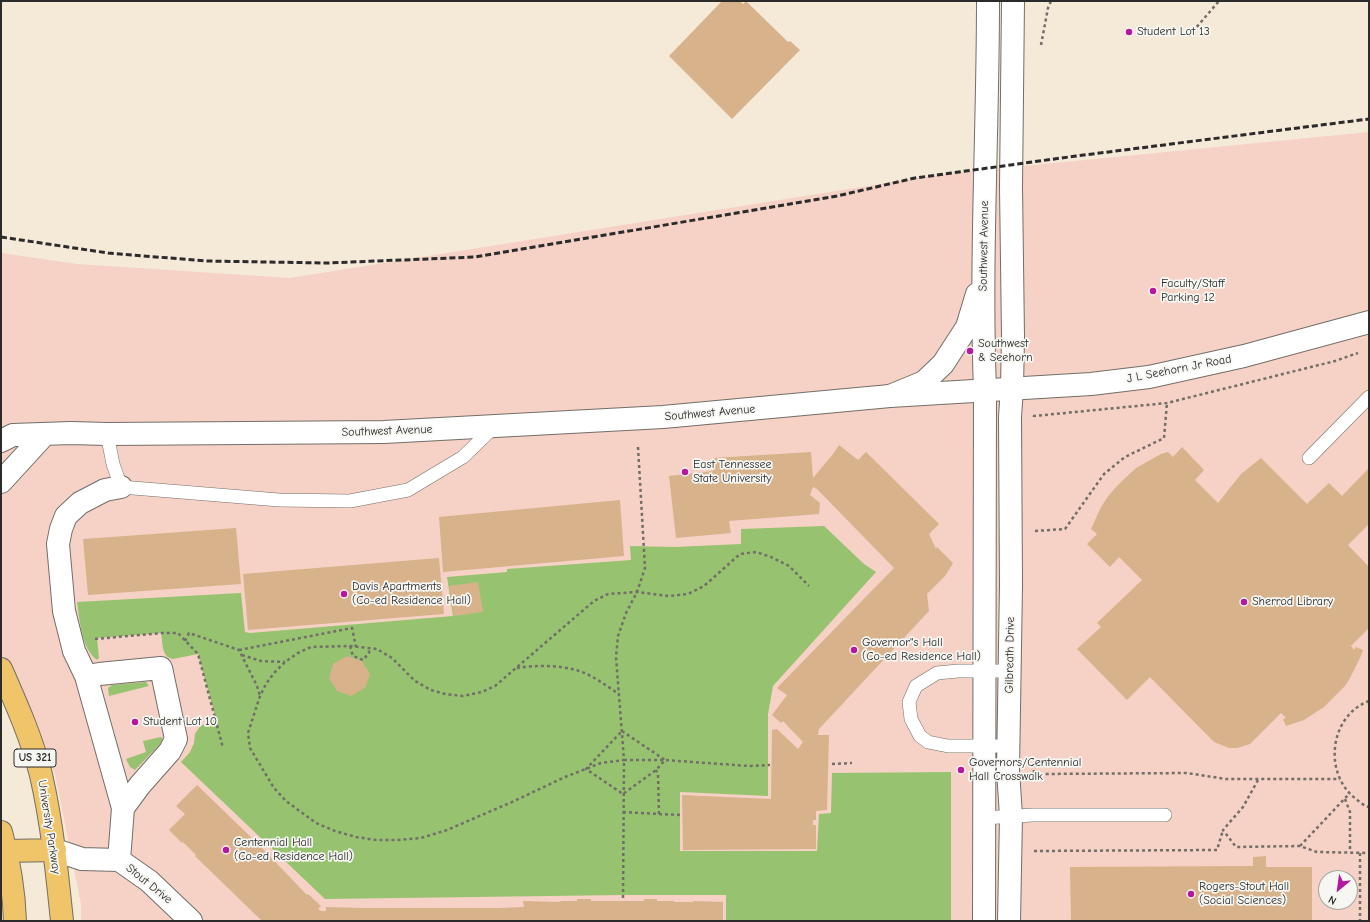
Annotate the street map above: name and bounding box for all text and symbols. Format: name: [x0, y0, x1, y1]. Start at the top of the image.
place label: Student Lot 13: [1137, 25, 1210, 39]
marker: Student Lot 13: [1124, 27, 1134, 37]
street label: Southwest Avenue: [976, 200, 992, 292]
place label: Faculty/Staff Parking 12: [1161, 277, 1225, 305]
marker: Faculty/Staff Parking 12: [1148, 286, 1158, 296]
place label: Southwest & Seehorn: [978, 337, 1033, 365]
marker: Southwest & Seehorn: [965, 346, 975, 356]
street label: J L Seehorn Jr Road: [1125, 352, 1233, 386]
street label: Southwest Avenue: [664, 402, 756, 424]
street label: Southwest Avenue: [341, 422, 433, 440]
place label: East Tennessee State University: [693, 458, 772, 486]
marker: East Tennessee State University: [680, 467, 690, 477]
place label: Davis Apartments (Co-ed Residence Hall): [352, 580, 471, 608]
marker: Davis Apartments (Co-ed Residence Hall): [339, 589, 349, 599]
place label: Sherrod Library: [1252, 595, 1333, 609]
marker: Sherrod Library: [1239, 597, 1249, 607]
street label: Gilbreath Drive: [1002, 616, 1018, 694]
place label: Governor"s Hall (Co-ed Residence Hall): [862, 636, 981, 664]
marker: Governor"s Hall (Co-ed Residence Hall): [849, 645, 859, 655]
place label: Student Lot 10: [143, 715, 217, 729]
marker: Student Lot 10: [130, 717, 140, 727]
road number: US 321: [14, 749, 56, 767]
place label: Governors/Centennial Hall Crosswalk: [969, 756, 1081, 784]
marker: Governors/Centennial Hall Crosswalk: [956, 765, 966, 775]
street label: University Parkway: [34, 779, 64, 875]
place label: Centennial Hall (Co-ed Residence Hall): [234, 836, 353, 864]
marker: Centennial Hall (Co-ed Residence Hall): [221, 845, 231, 855]
street label: Stout Drive: [123, 861, 175, 907]
north arrow: [1318, 870, 1358, 910]
place label: Rogers-Stout Hall (Social Sciences): [1199, 880, 1289, 908]
marker: Rogers-Stout Hall (Social Sciences): [1186, 889, 1196, 899]
text: N: [1326, 893, 1339, 907]

